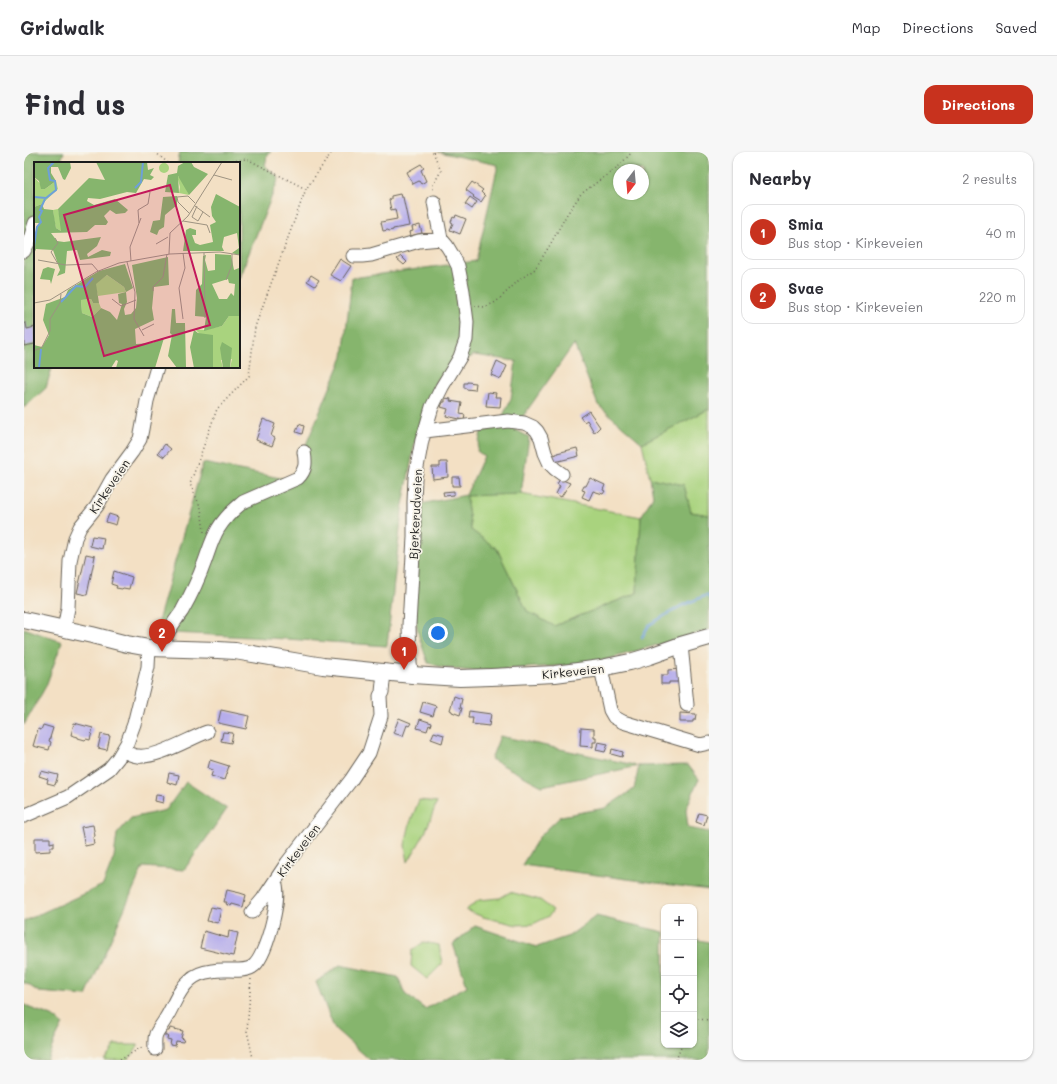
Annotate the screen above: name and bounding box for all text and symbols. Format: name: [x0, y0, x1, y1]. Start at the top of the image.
text: Gridwalk: [20, 15, 105, 40]
text: Map: [852, 18, 880, 37]
text: Directions: [902, 18, 973, 37]
text: Saved: [995, 18, 1037, 37]
button: Directions: [924, 85, 1033, 124]
text: Find us: [24, 86, 125, 122]
inset map: [34, 162, 240, 368]
north arrow: [613, 164, 649, 200]
text: Nearby: [749, 167, 811, 189]
text: 2 results: [962, 170, 1017, 187]
text: Smia: [788, 214, 824, 234]
text: 1: [760, 224, 766, 241]
text: 40 m: [986, 224, 1016, 241]
text: Bus stop · Kirkeveien: [788, 234, 923, 251]
text: Svae: [788, 278, 824, 298]
text: 2: [759, 288, 767, 305]
text: 220 m: [979, 288, 1016, 305]
text: Bus stop · Kirkeveien: [788, 298, 923, 315]
street label: Kirkeveien: [85, 456, 133, 516]
street label: Bjerkerudveien: [405, 468, 425, 560]
pin: 2: [149, 619, 175, 652]
your location: [428, 623, 448, 643]
pin: 1: [391, 637, 417, 670]
street label: Kirkeveien: [541, 660, 605, 682]
street label: Kirkeveien: [273, 820, 323, 880]
map controls: [661, 904, 697, 1048]
button: +: [661, 904, 697, 940]
button: −: [661, 940, 697, 976]
button: locate: [661, 976, 697, 1012]
button: layers: [661, 1012, 697, 1048]

